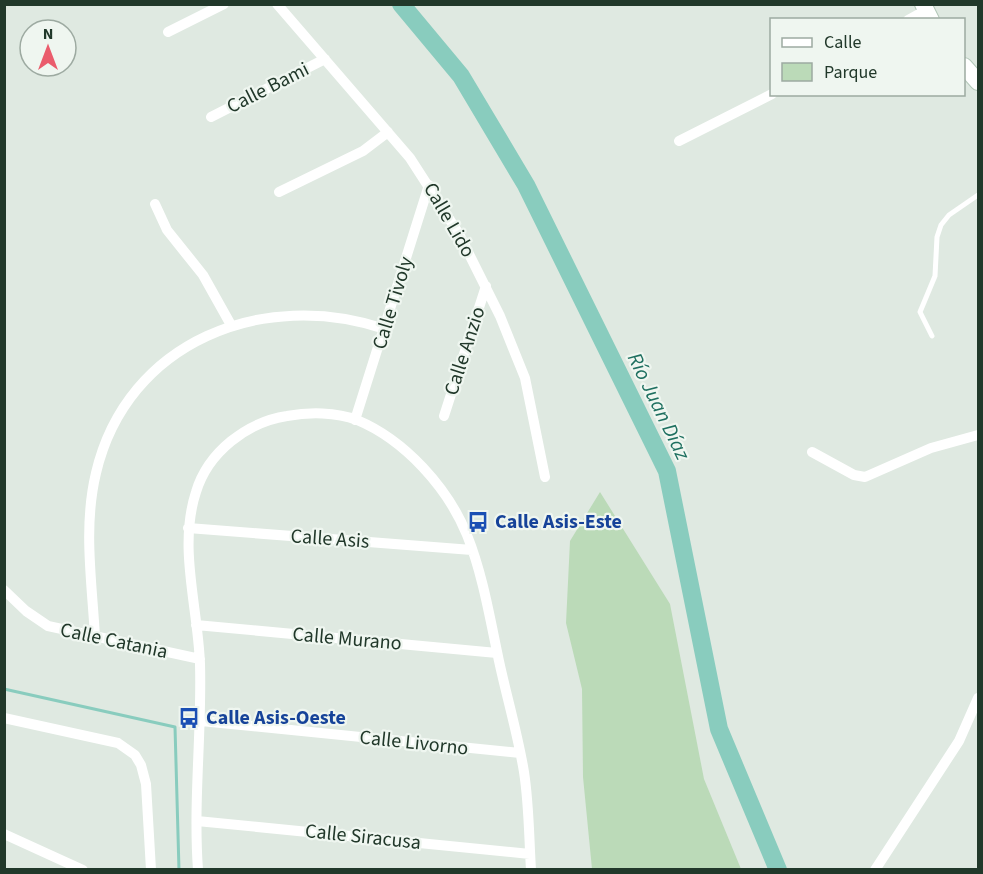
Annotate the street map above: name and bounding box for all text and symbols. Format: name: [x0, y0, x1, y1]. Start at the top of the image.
north arrow: [18, 18, 78, 78]
legend: [770, 18, 965, 96]
text: N: [43, 23, 53, 45]
text: Calle: [824, 30, 862, 55]
street label: Calle Bami: [222, 55, 314, 121]
text: Parque: [824, 60, 877, 85]
street label: Calle Lido: [416, 177, 482, 263]
street label: Calle Tivoly: [366, 252, 421, 353]
street label: Calle Anzio: [438, 303, 492, 399]
water label: Río Juan Díaz: [620, 347, 699, 466]
place label: Calle Asis-Este: [495, 508, 622, 536]
bus stop icon: Calle Asis-Este: [466, 510, 490, 534]
street label: Calle Asis: [290, 522, 370, 556]
street label: Calle Catania: [58, 616, 170, 666]
street label: Calle Murano: [291, 620, 403, 658]
place label: Calle Asis-Oeste: [206, 704, 346, 732]
bus stop icon: Calle Asis-Oeste: [177, 706, 201, 730]
street label: Calle Livorno: [358, 723, 470, 763]
street label: Calle Siracusa: [304, 817, 422, 857]

